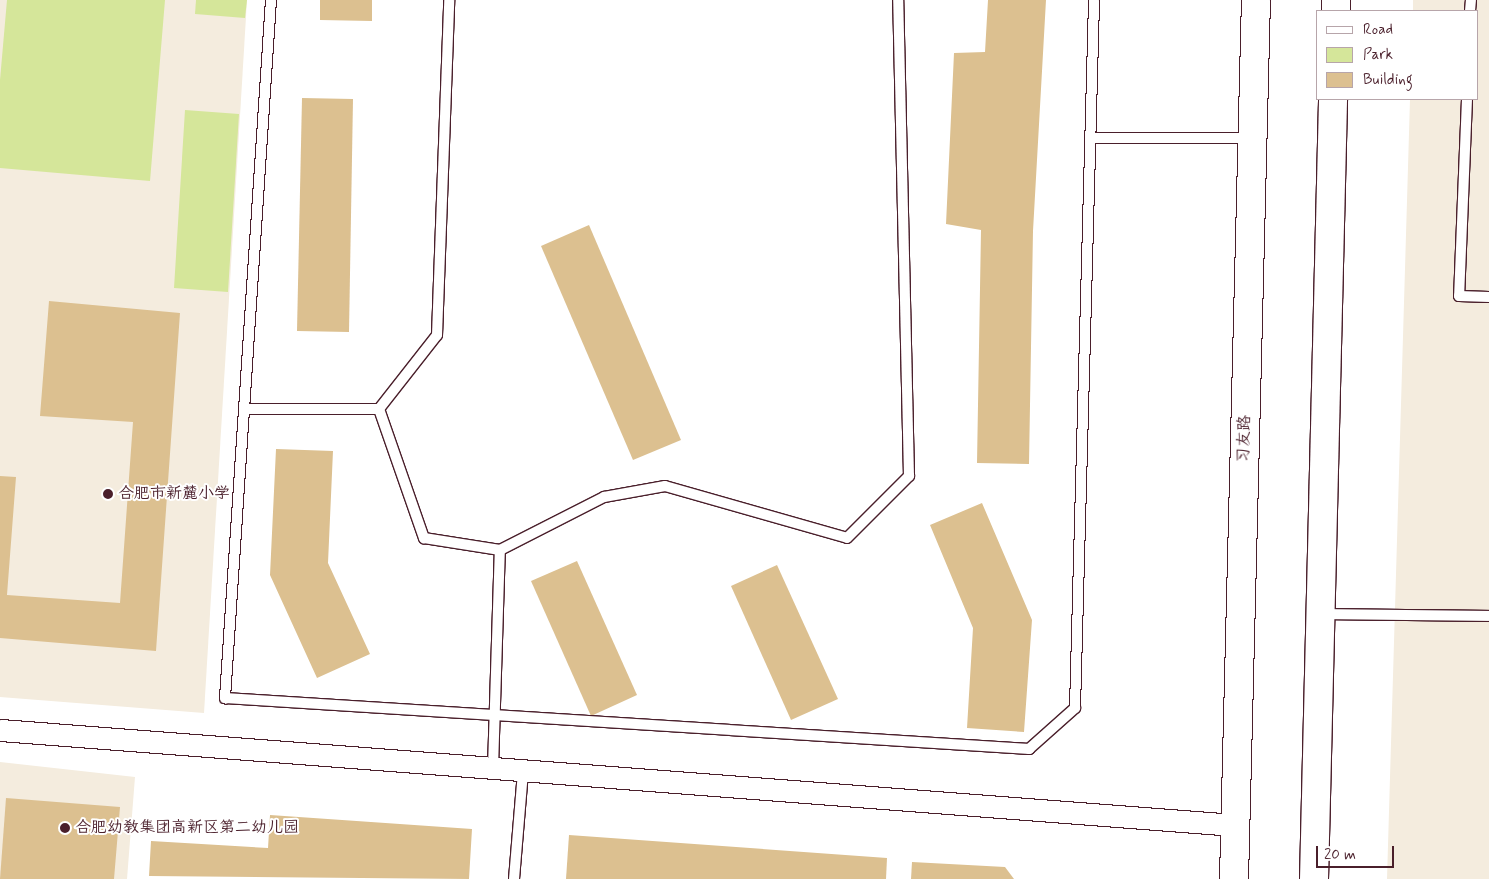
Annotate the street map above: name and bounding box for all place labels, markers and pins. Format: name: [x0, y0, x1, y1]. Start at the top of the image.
place label: 合肥市新麓小学: [118, 484, 230, 504]
marker: 合肥市新麓小学: [102, 488, 114, 500]
place label: 合肥幼教集团高新区第二幼儿园: [75, 818, 299, 838]
marker: 合肥幼教集团高新区第二幼儿园: [59, 822, 71, 834]

